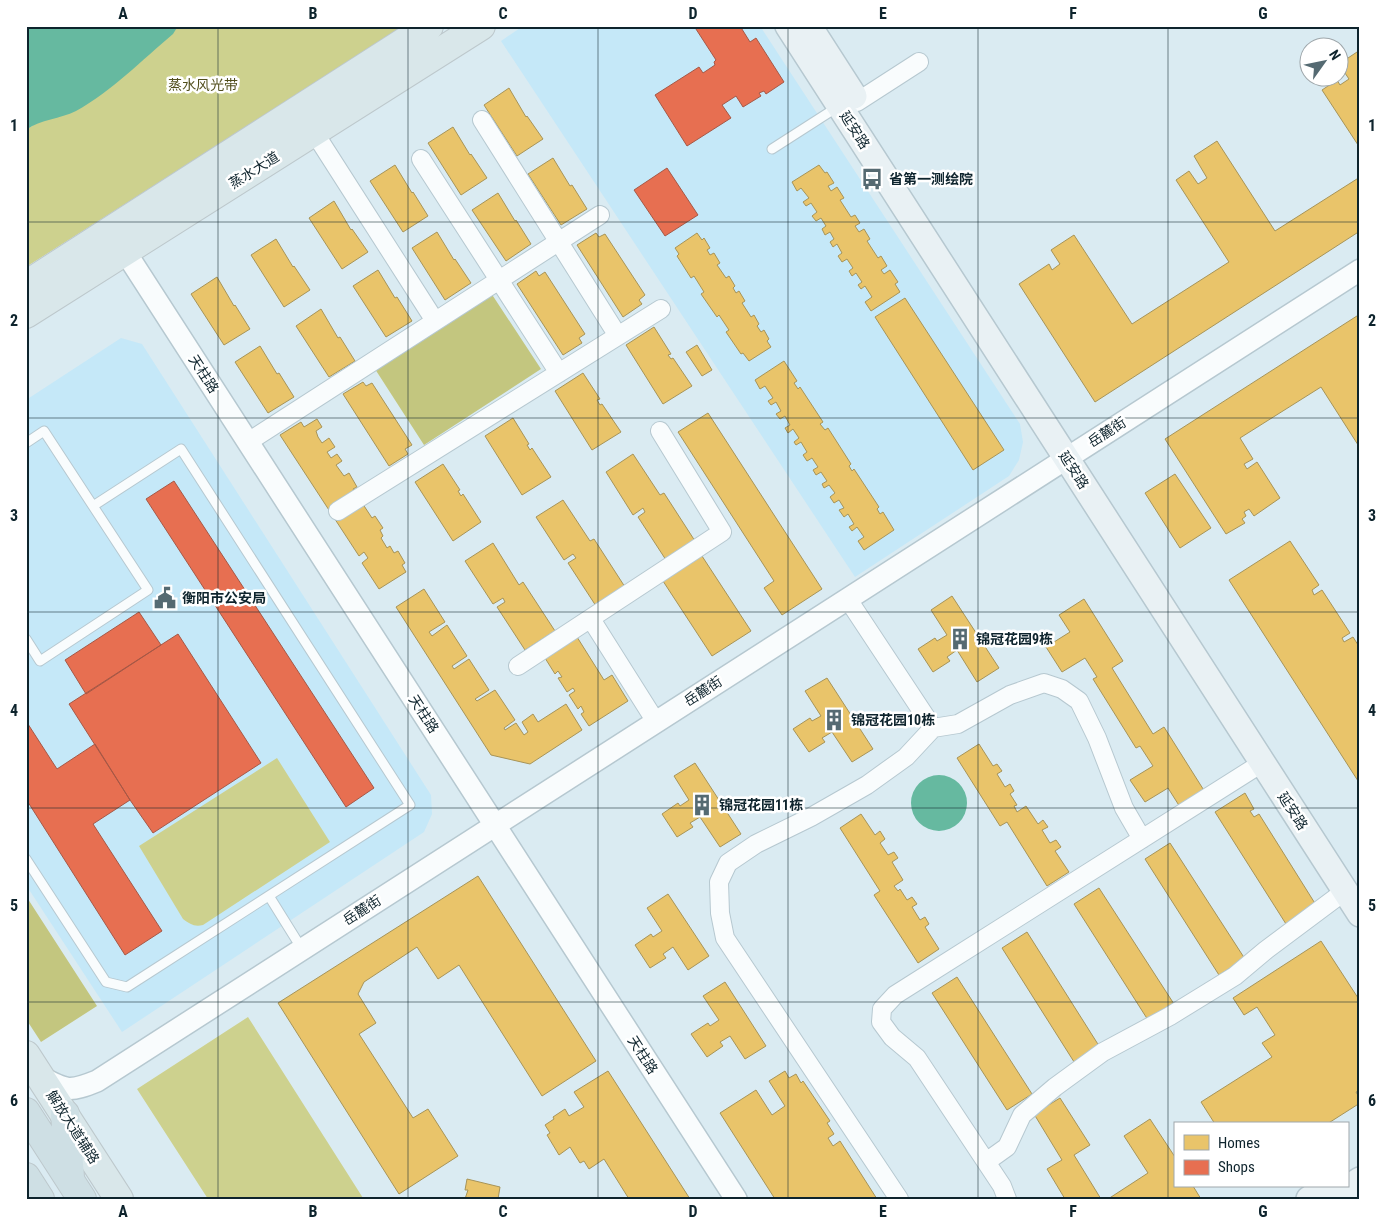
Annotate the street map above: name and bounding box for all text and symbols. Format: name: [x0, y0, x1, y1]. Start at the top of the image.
text: A: [118, 4, 128, 23]
text: B: [309, 4, 318, 23]
text: C: [498, 4, 508, 23]
text: D: [688, 4, 698, 23]
text: E: [879, 4, 887, 23]
text: F: [1069, 4, 1077, 23]
text: G: [1258, 4, 1268, 23]
north arrow: [1298, 38, 1348, 88]
text: N: [1326, 47, 1344, 63]
park label: 蒸水风光带: [168, 77, 238, 93]
street label: 延安路: [837, 108, 873, 152]
text: 1: [10, 116, 18, 135]
text: 1: [1368, 116, 1376, 135]
street label: 蒸水大道: [226, 148, 282, 192]
bus stop icon: 省第一测绘院: [859, 166, 885, 192]
place label: 省第一测绘院: [889, 171, 973, 187]
text: 2: [10, 311, 18, 330]
text: 2: [1368, 311, 1376, 330]
street label: 天柱路: [186, 352, 222, 396]
street label: 岳麓街: [1085, 414, 1129, 450]
street label: 延安路: [1056, 448, 1092, 492]
text: 3: [10, 506, 18, 525]
text: 3: [1368, 506, 1376, 525]
public building icon: 衡阳市公安局: [152, 585, 178, 611]
place label: 衡阳市公安局: [182, 590, 266, 606]
building icon: 锦冠花园9栋: [947, 626, 973, 652]
place label: 锦冠花园9栋: [976, 631, 1053, 647]
street label: 岳麓街: [681, 673, 725, 709]
street label: 天柱路: [406, 692, 442, 736]
text: 4: [10, 701, 18, 720]
text: 4: [1368, 701, 1376, 720]
building icon: 锦冠花园10栋: [821, 707, 847, 733]
place label: 锦冠花园10栋: [851, 712, 935, 728]
street label: 延安路: [1275, 789, 1311, 833]
building icon: 锦冠花园11栋: [689, 792, 715, 818]
place label: 锦冠花园11栋: [719, 797, 803, 813]
street label: 岳麓街: [340, 892, 384, 928]
text: 5: [10, 896, 18, 915]
text: 5: [1368, 896, 1376, 915]
street label: 天柱路: [625, 1033, 661, 1077]
street label: 解放大道辅路: [43, 1087, 103, 1167]
text: 6: [10, 1091, 18, 1110]
text: 6: [1368, 1091, 1376, 1110]
legend: [1174, 1122, 1348, 1188]
text: Homes: [1218, 1134, 1260, 1152]
text: Shops: [1218, 1158, 1255, 1176]
text: A: [118, 1202, 128, 1221]
text: B: [309, 1202, 318, 1221]
text: C: [498, 1202, 508, 1221]
text: D: [688, 1202, 698, 1221]
text: E: [879, 1202, 887, 1221]
text: F: [1069, 1202, 1077, 1221]
text: G: [1258, 1202, 1268, 1221]

